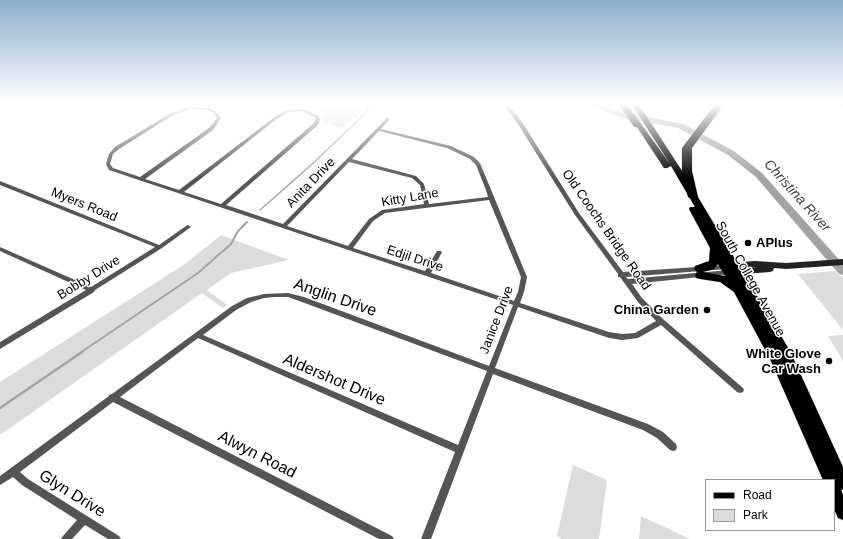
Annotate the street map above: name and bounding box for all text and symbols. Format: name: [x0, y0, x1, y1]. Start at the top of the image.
street label: Anita Drive: [283, 155, 339, 211]
water label: Christina River: [760, 156, 834, 236]
street label: Old Coochs Bridge Road: [558, 167, 654, 293]
street label: Myers Road: [49, 185, 119, 225]
street label: Kitty Lane: [380, 185, 440, 211]
street label: South College Avenue: [712, 219, 788, 339]
place label: APlus: [756, 235, 793, 251]
marker: APlus: [743, 238, 753, 248]
street label: Edjil Drive: [385, 243, 445, 275]
street label: Bobby Drive: [55, 253, 123, 303]
street label: Anglin Drive: [291, 275, 379, 321]
street label: Janice Drive: [477, 284, 517, 356]
place label: China Garden: [614, 302, 699, 318]
marker: China Garden: [702, 305, 712, 315]
place label: White Glove Car Wash: [746, 346, 821, 377]
street label: Aldershot Drive: [280, 350, 388, 410]
marker: White Glove Car Wash: [824, 356, 834, 366]
street label: Alwyn Road: [215, 427, 299, 483]
street label: Glyn Drive: [35, 466, 109, 522]
legend: [705, 479, 835, 531]
text: Road: [743, 488, 772, 502]
text: Park: [743, 508, 768, 522]

